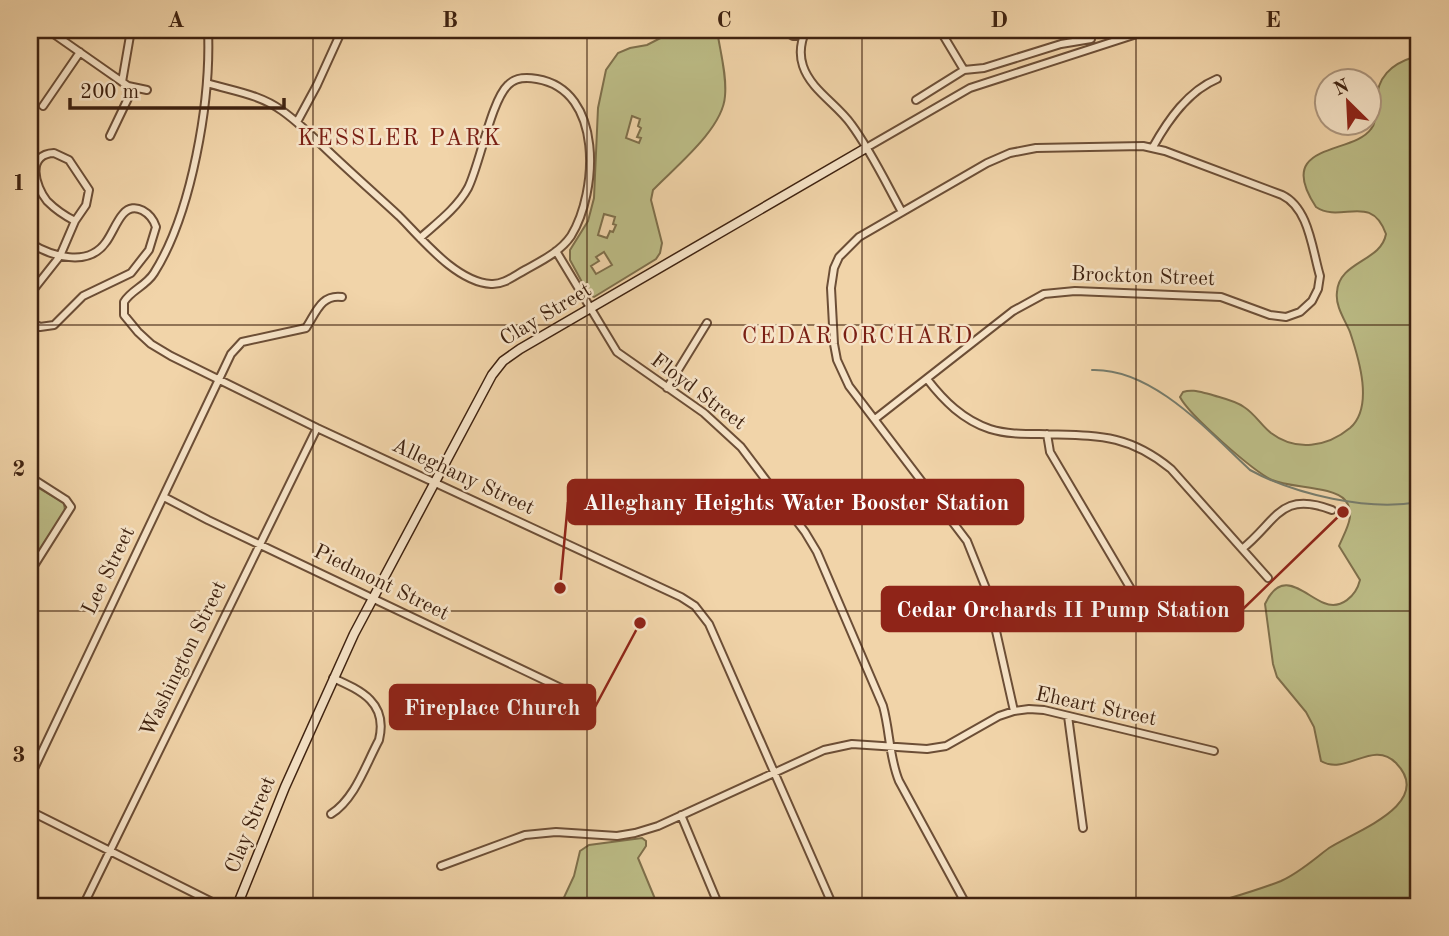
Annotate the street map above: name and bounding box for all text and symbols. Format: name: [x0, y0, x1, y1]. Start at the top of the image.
text: A: [167, 9, 185, 32]
text: B: [442, 9, 458, 32]
text: C: [716, 9, 732, 32]
text: D: [990, 9, 1008, 32]
text: E: [1265, 9, 1281, 32]
scale bar: [70, 66, 284, 110]
north arrow: [1312, 66, 1382, 136]
text: N: [1332, 77, 1353, 100]
text: 200 m: [80, 82, 139, 103]
district label: KESSLER PARK: [297, 127, 503, 150]
text: 1: [12, 172, 26, 195]
street label: Brockton Street: [1071, 264, 1215, 290]
street label: Clay Street: [497, 280, 595, 350]
district label: CEDAR ORCHARD: [742, 325, 974, 348]
street label: Floyd Street: [647, 350, 749, 434]
street label: Alleghany Street: [389, 435, 537, 519]
text: 2: [12, 458, 26, 481]
callout: Alleghany Heights Water Booster Station: [568, 480, 1023, 524]
text: Alleghany Heights Water Booster Station: [583, 492, 1010, 515]
street label: Lee Street: [79, 524, 139, 618]
street label: Piedmont Street: [310, 541, 452, 625]
street label: Washington Street: [137, 578, 231, 740]
callout: Cedar Orchards II Pump Station: [882, 587, 1243, 631]
text: Cedar Orchards II Pump Station: [896, 599, 1230, 622]
street label: Eheart Street: [1033, 684, 1159, 730]
callout: Fireplace Church: [390, 685, 595, 729]
text: Fireplace Church: [404, 697, 580, 720]
text: 3: [12, 744, 26, 767]
street label: Clay Street: [222, 774, 280, 876]

